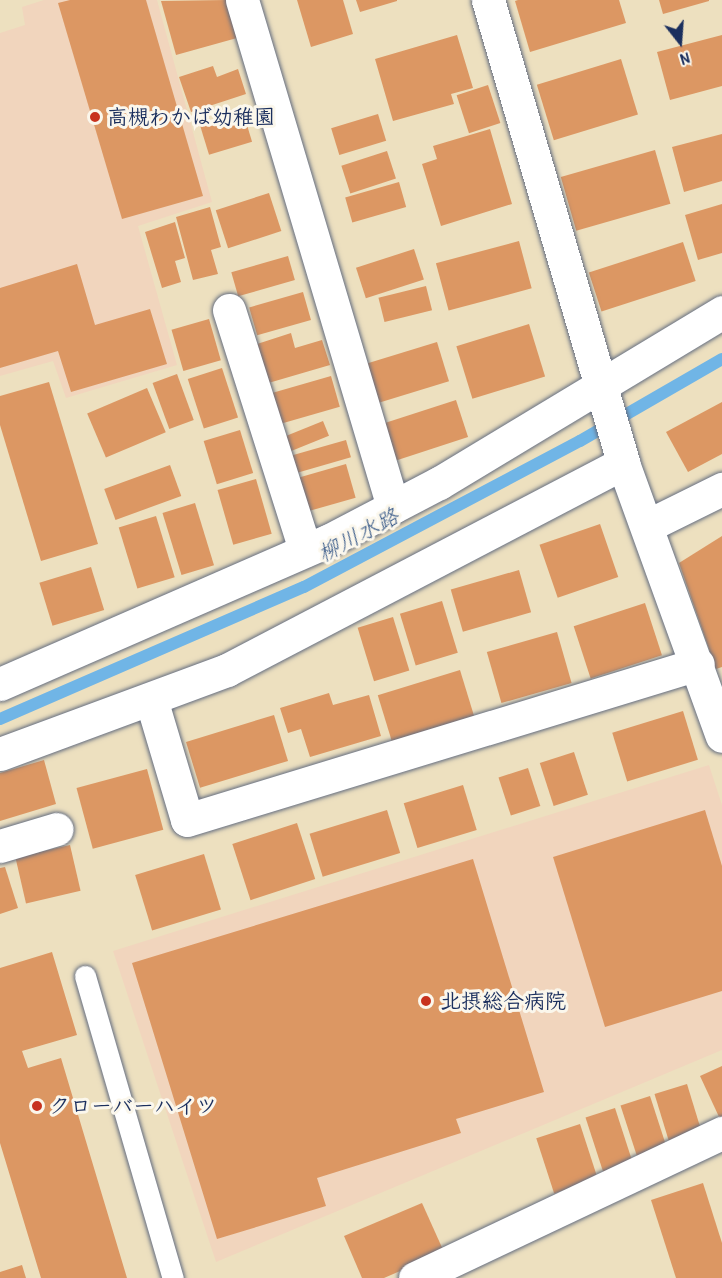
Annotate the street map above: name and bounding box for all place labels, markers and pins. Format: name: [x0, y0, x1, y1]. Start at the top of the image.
place label: 高槻わかば幼稚園: [107, 104, 275, 130]
marker: 高槻わかば幼稚園: [88, 110, 102, 124]
place label: 北摂総合病院: [440, 988, 566, 1014]
marker: 北摂総合病院: [417, 992, 435, 1010]
place label: クローバーハイツ: [49, 1093, 217, 1119]
marker: クローバーハイツ: [30, 1099, 44, 1113]

